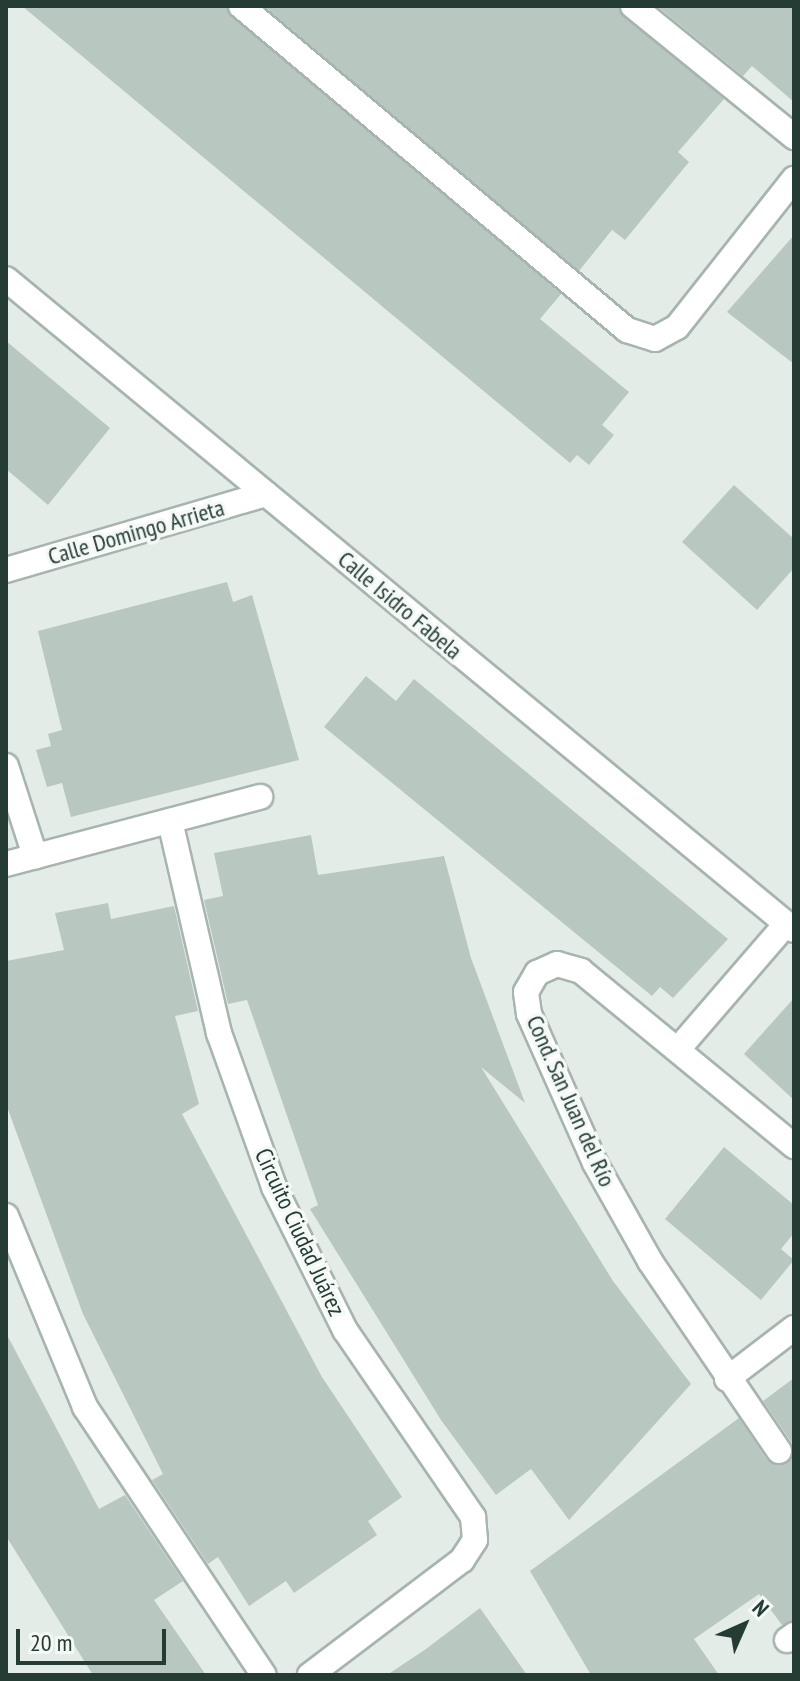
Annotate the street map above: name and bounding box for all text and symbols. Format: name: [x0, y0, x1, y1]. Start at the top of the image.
street label: Calle Domingo Arrieta: [44, 493, 228, 571]
street label: Calle Isidro Fabela: [332, 545, 468, 665]
street label: Cond. San Juan del Río: [520, 1010, 622, 1192]
street label: Circuito Ciudad Juárez: [249, 1144, 351, 1320]
north arrow: [704, 1585, 784, 1665]
text: N: [747, 1594, 775, 1622]
scale bar: [20, 1613, 170, 1663]
text: 20 m: [30, 1627, 72, 1658]

